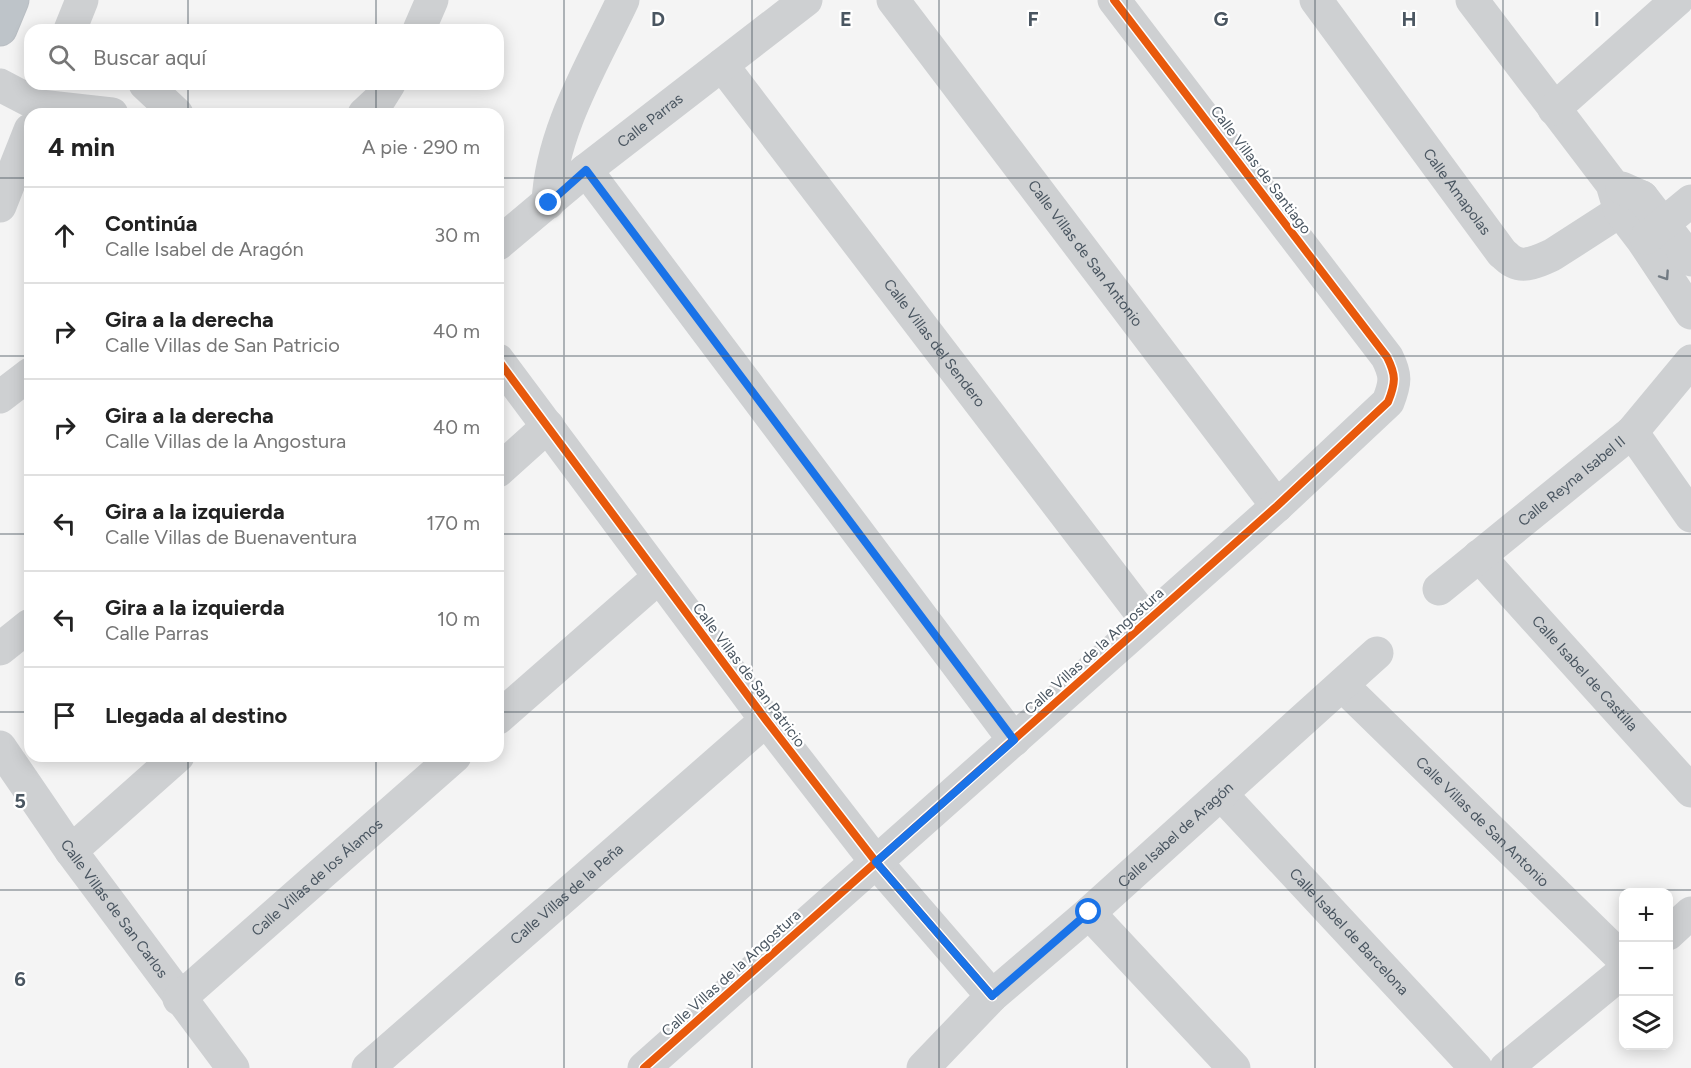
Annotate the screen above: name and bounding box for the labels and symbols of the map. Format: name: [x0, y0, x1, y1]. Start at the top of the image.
text: D: [651, 7, 665, 31]
text: E: [840, 7, 852, 31]
text: F: [1027, 7, 1039, 31]
text: G: [1214, 7, 1229, 31]
text: H: [1402, 7, 1417, 31]
text: I: [1594, 7, 1600, 31]
street label: Calle Parras: [614, 89, 686, 151]
street label: Calle Villas de Santiago: [1207, 102, 1315, 238]
street label: Calle Amapolas: [1419, 145, 1495, 239]
street label: Calle Villas de San Antonio: [1024, 177, 1147, 330]
route end: [535, 189, 561, 215]
one-way arrow: [1658, 270, 1670, 280]
street label: Calle Villas del Sendero: [880, 275, 989, 411]
street label: Calle Reyna Isabel II: [1514, 432, 1629, 530]
street label: Calle Villas de la Angostura: [1021, 584, 1167, 718]
street label: Calle Villas de San Patricio: [689, 599, 809, 751]
street label: Calle Isabel de Castilla: [1528, 612, 1642, 735]
street label: Calle Villas de San Antonio: [1412, 753, 1553, 891]
street label: Calle Isabel de Aragón: [1114, 778, 1237, 892]
text: 5: [14, 789, 26, 813]
street label: Calle Villas de los Álamos: [248, 815, 386, 940]
street label: Calle Villas de San Carlos: [57, 836, 172, 982]
street label: Calle Villas de la Peña: [507, 840, 627, 948]
street label: Calle Isabel de Barcelona: [1286, 864, 1412, 999]
route start: [1075, 898, 1101, 924]
street label: Calle Villas de la Angostura: [658, 906, 804, 1040]
text: 6: [14, 967, 26, 991]

